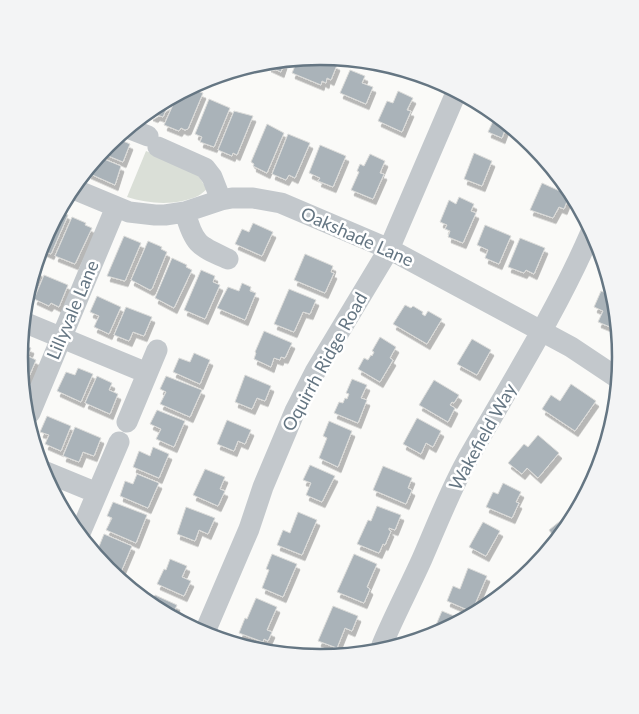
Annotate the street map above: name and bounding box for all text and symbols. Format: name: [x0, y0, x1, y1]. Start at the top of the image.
street label: Oakshade Lane: [298, 201, 417, 271]
street label: Lillyvale Lane: [41, 257, 103, 362]
street label: Oquirrh Ridge Road: [277, 288, 371, 435]
street label: Wakefield Way: [444, 379, 521, 494]

